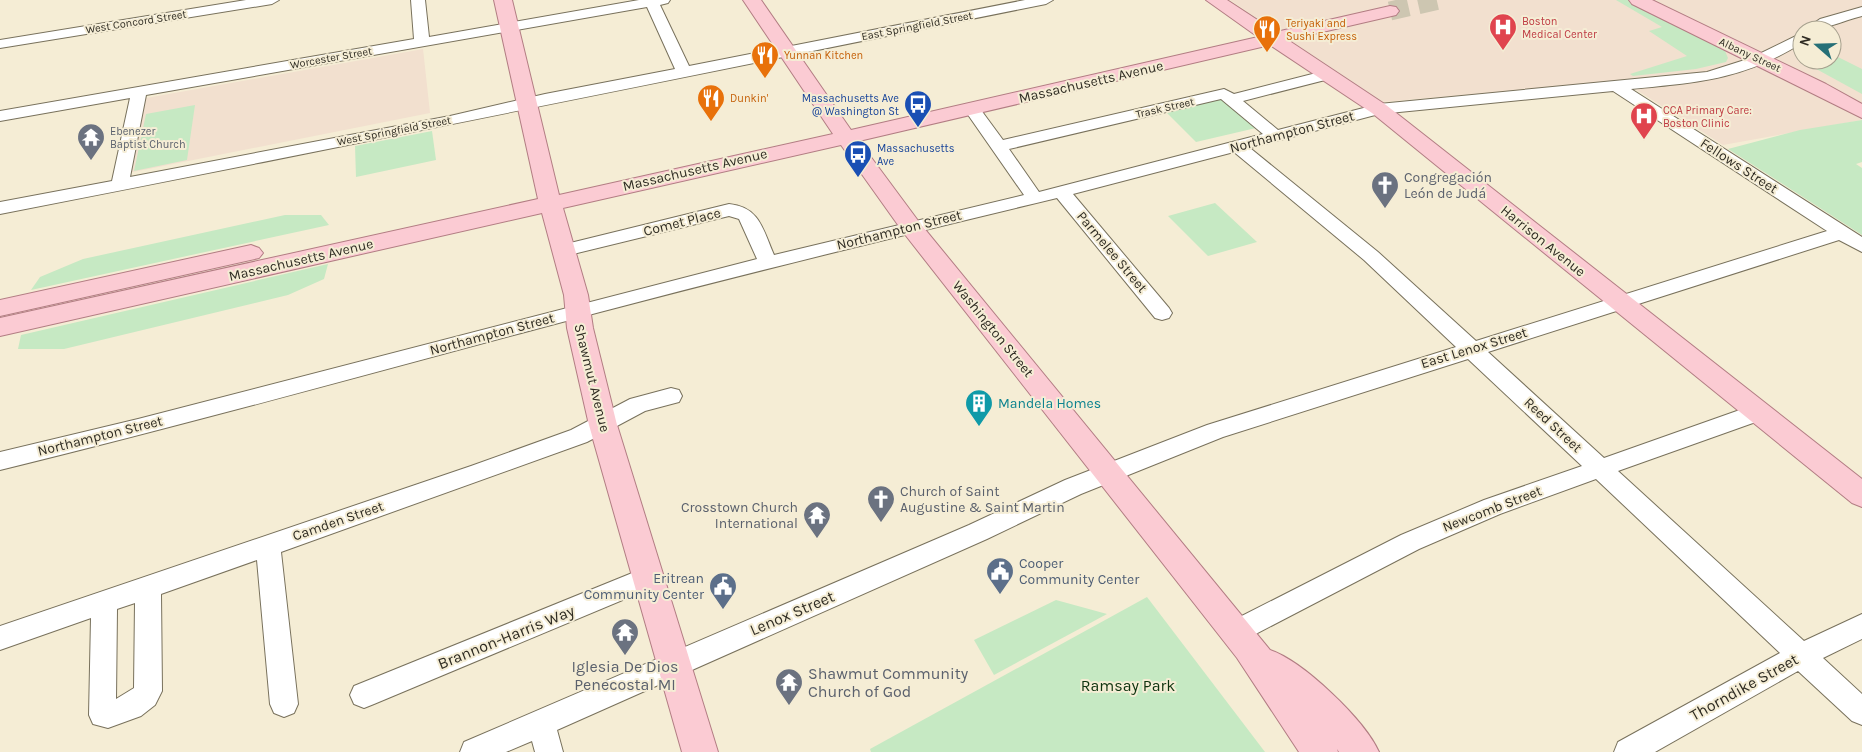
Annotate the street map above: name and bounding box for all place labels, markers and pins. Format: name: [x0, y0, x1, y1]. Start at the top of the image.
hospital icon: Boston Medical Center: [1488, 12, 1518, 51]
restaurant icon: Teriyaki and Sushi Express: [1252, 14, 1282, 53]
place label: Boston Medical Center: [1522, 15, 1597, 41]
place label: Teriyaki and Sushi Express: [1286, 17, 1357, 43]
restaurant icon: Yunnan Kitchen: [750, 40, 780, 79]
place label: Yunnan Kitchen: [784, 49, 863, 62]
restaurant icon: Dunkin': [696, 83, 726, 122]
bus stop icon: Massachusetts Ave @ Washington St: [903, 89, 933, 128]
place label: Dunkin': [730, 92, 769, 105]
place label: Massachusetts Ave @ Washington St: [802, 92, 899, 118]
hospital icon: CCA Primary Care: Boston Clinic: [1629, 101, 1659, 140]
place label: CCA Primary Care: Boston Clinic: [1663, 104, 1752, 130]
temple icon: Ebenezer Baptist Church: [76, 122, 106, 161]
place label: Ebenezer Baptist Church: [110, 125, 186, 151]
bus stop icon: Massachusetts Ave: [843, 139, 873, 178]
place label: Massachusetts Ave: [877, 142, 955, 168]
place label: Congregación León de Judá: [1404, 169, 1492, 202]
church icon: Congregación León de Judá: [1370, 170, 1400, 209]
building icon: Mandela Homes: [964, 388, 994, 427]
place label: Mandela Homes: [998, 395, 1101, 412]
place label: Church of Saint Augustine & Saint Martin: [900, 483, 1065, 516]
church icon: Church of Saint Augustine & Saint Martin: [866, 484, 896, 523]
place label: Crosstown Church International: [681, 499, 798, 532]
temple icon: Crosstown Church International: [802, 500, 832, 539]
place label: Cooper Community Center: [1019, 555, 1140, 588]
public building icon: Cooper Community Center: [985, 556, 1015, 595]
place label: Eritrean Community Center: [584, 570, 705, 603]
public building icon: Eritrean Community Center: [708, 571, 738, 610]
temple icon: Iglesia De Dios Penecostal MI: [610, 617, 640, 656]
place label: Iglesia De Dios Penecostal MI: [571, 657, 679, 694]
place label: Shawmut Community Church of God: [808, 664, 969, 701]
temple icon: Shawmut Community Church of God: [774, 667, 804, 706]

